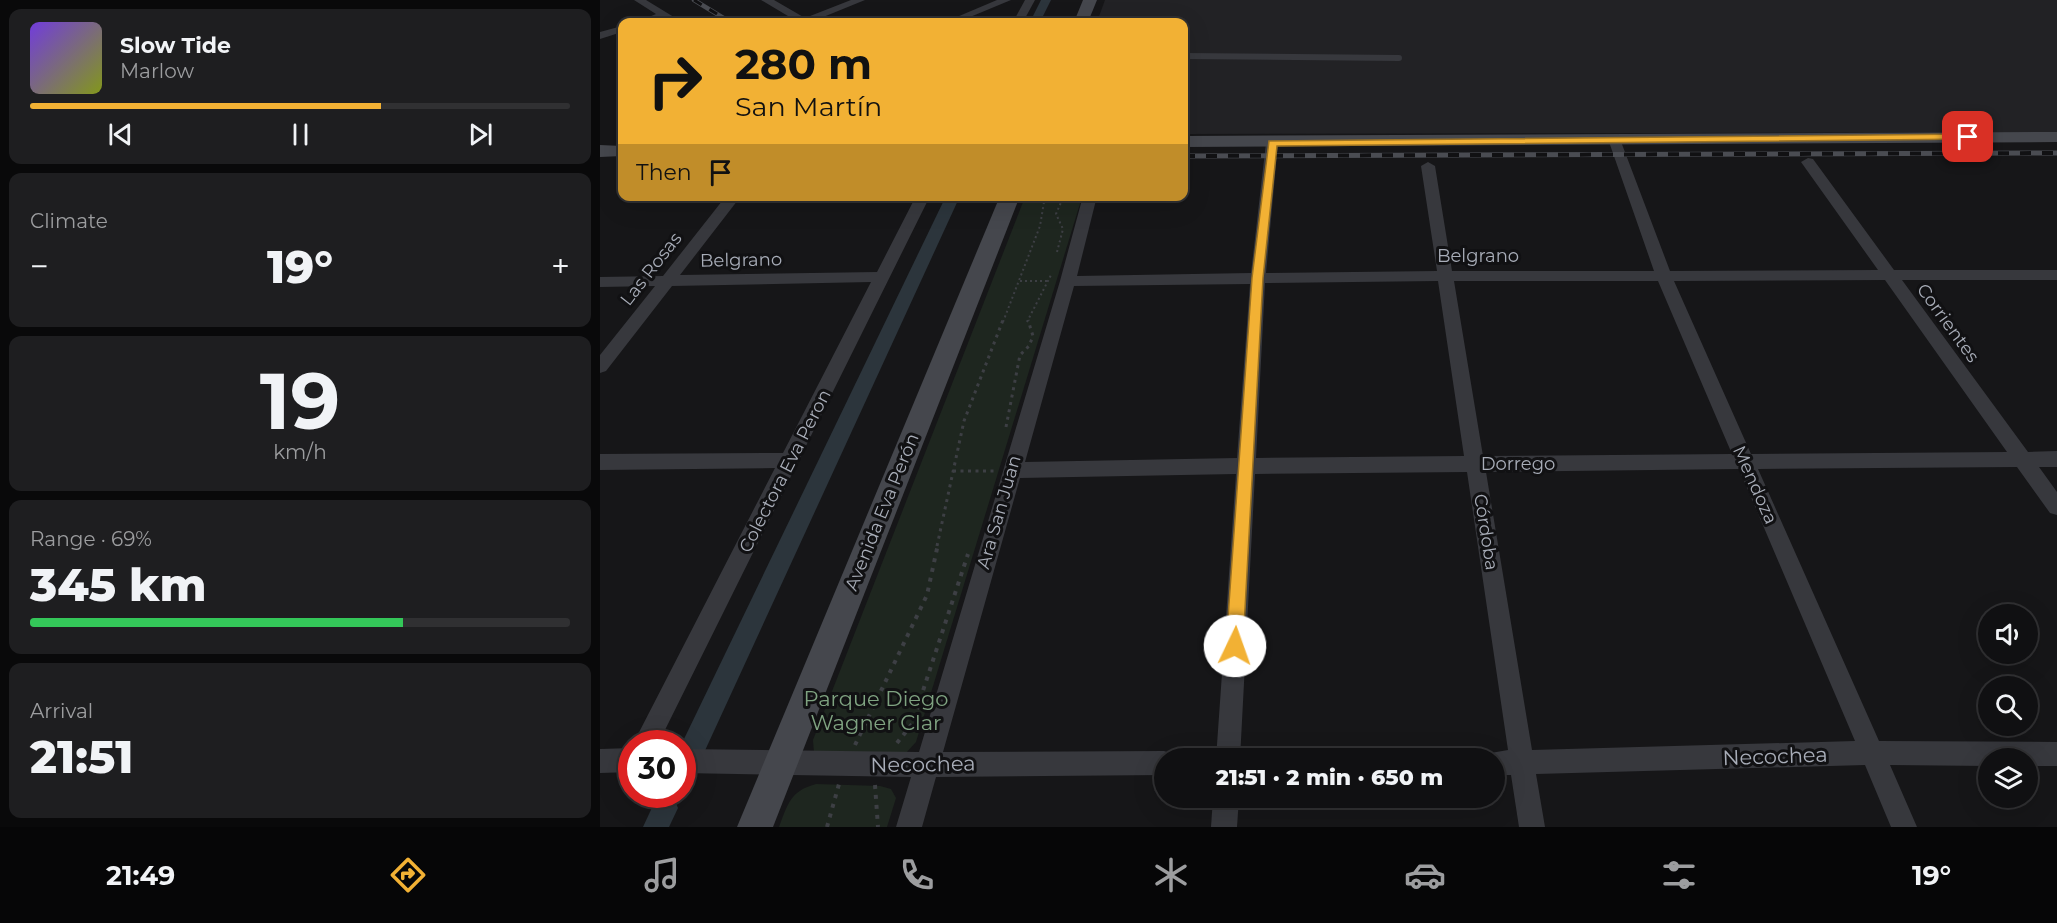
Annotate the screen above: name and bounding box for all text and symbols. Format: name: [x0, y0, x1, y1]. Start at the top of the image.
text: Slow Tide: [120, 32, 231, 59]
text: 280 m: [735, 38, 872, 90]
icon: right: [636, 42, 714, 120]
text: Marlow: [120, 59, 194, 83]
text: San Martín: [735, 90, 882, 123]
pin: [1942, 111, 1993, 162]
icon: previous: [104, 118, 137, 151]
icon: pause: [284, 118, 317, 151]
icon: next: [464, 118, 497, 151]
icon: arrive: [1951, 120, 1984, 153]
icon: arrive: [704, 156, 737, 189]
text: Then: [636, 159, 692, 186]
text: Climate: [30, 209, 108, 233]
street label: Las Rosas: [615, 228, 687, 310]
text: 19°: [267, 239, 333, 294]
street label: Belgrano: [1437, 245, 1519, 267]
text: −: [30, 246, 49, 286]
text: +: [551, 246, 570, 286]
street label: Belgrano: [700, 248, 782, 272]
street label: Corrientes: [1912, 279, 1984, 367]
text: 19: [260, 353, 340, 449]
street label: Colectora Eva Peron: [734, 386, 836, 556]
street label: Avenida Eva Perón: [840, 430, 924, 594]
text: km/h: [273, 440, 327, 464]
street label: Mendoza: [1728, 442, 1782, 528]
street label: Ara San Juan: [972, 453, 1026, 571]
street label: Dorrego: [1481, 453, 1555, 475]
street label: Córdoba: [1469, 492, 1503, 572]
text: Range · 69%: [30, 527, 152, 551]
text: 345 km: [30, 557, 206, 612]
map controls: [1978, 604, 2038, 808]
button: sound: [1978, 604, 2038, 664]
position arrow: [1203, 614, 1267, 678]
button: search: [1978, 676, 2038, 736]
park label: Parque Diego Wagner Clar: [803, 686, 949, 735]
text: Arrival: [30, 699, 93, 723]
text: 21:51: [30, 729, 133, 784]
speed limit sign: 30: [618, 730, 696, 808]
street label: Necochea: [1722, 742, 1828, 770]
button: layers: [1978, 748, 2038, 808]
street label: Necochea: [870, 751, 976, 777]
text: 21:51 · 2 min · 650 m: [1216, 764, 1443, 791]
icon: directions: [387, 854, 429, 896]
icon: music: [641, 854, 683, 896]
icon: phone: [896, 854, 938, 896]
icon: climate: [1150, 854, 1192, 896]
icon: car: [1404, 854, 1446, 896]
icon: filters: [1658, 854, 1700, 896]
text: 21:49: [106, 859, 175, 892]
text: 19°: [1912, 859, 1951, 892]

